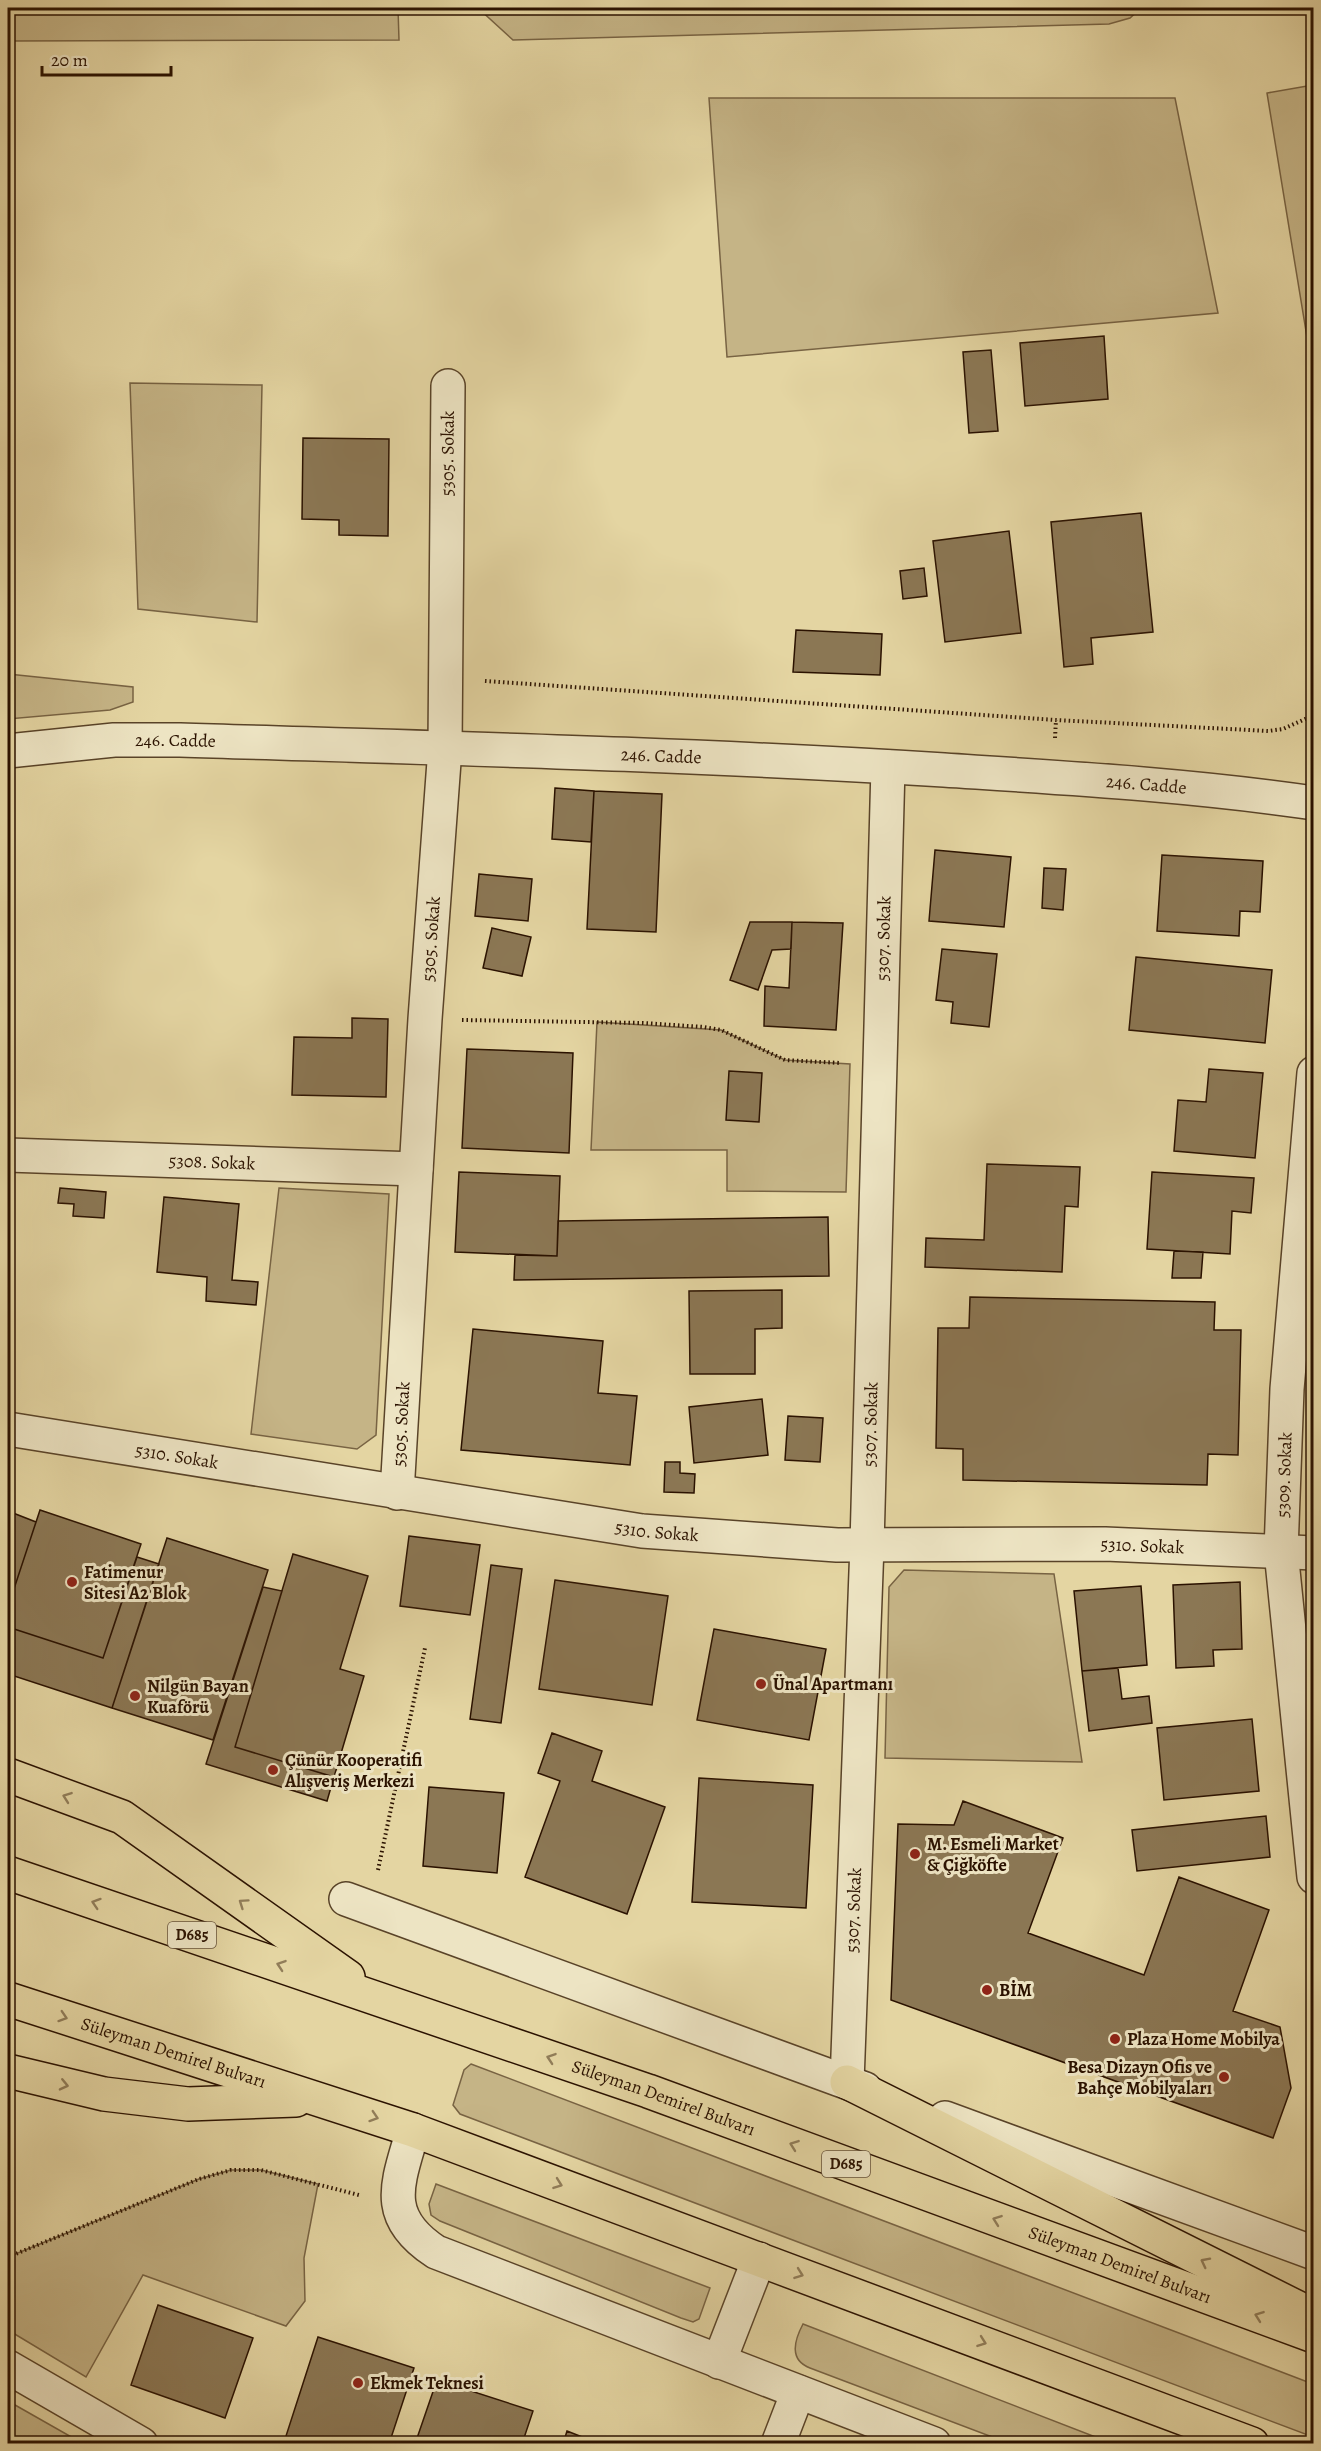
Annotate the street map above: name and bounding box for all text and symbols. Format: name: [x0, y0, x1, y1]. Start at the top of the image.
scale bar: [42, 39, 171, 77]
text: 20 m: [51, 48, 88, 72]
street label: 5305. Sokak: [435, 411, 460, 496]
street label: 246. Cadde: [135, 728, 216, 753]
street label: 246. Cadde: [620, 742, 702, 769]
street label: 246. Cadde: [1105, 769, 1188, 800]
street label: 5305. Sokak: [416, 896, 446, 983]
street label: 5307. Sokak: [870, 896, 897, 982]
street label: 5308. Sokak: [168, 1149, 256, 1175]
street label: 5305. Sokak: [387, 1381, 416, 1467]
street label: 5307. Sokak: [857, 1381, 883, 1467]
street label: 5309. Sokak: [1271, 1432, 1297, 1518]
street label: 5310. Sokak: [134, 1438, 220, 1475]
street label: 5310. Sokak: [613, 1515, 700, 1547]
street label: 5310. Sokak: [1100, 1532, 1185, 1559]
place label: Fatimenur Sitesi A2 Blok: [84, 1560, 187, 1605]
marker: Fatimenur Sitesi A2 Blok: [65, 1575, 79, 1589]
place label: Ünal Apartmanı: [773, 1672, 893, 1696]
place label: Nilgün Bayan Kuaförü: [147, 1674, 249, 1719]
marker: Ünal Apartmanı: [754, 1677, 768, 1691]
marker: Nilgün Bayan Kuaförü: [128, 1689, 142, 1703]
place label: Çünür Kooperatifi Alışveriş Merkezi: [284, 1748, 422, 1793]
marker: Çünür Kooperatifi Alışveriş Merkezi: [266, 1763, 280, 1777]
one-way arrow: [62, 1791, 73, 1804]
place label: M. Esmeli Market & Çiğköfte: [927, 1832, 1059, 1877]
marker: M. Esmeli Market & Çiğköfte: [908, 1847, 922, 1861]
street label: 5307. Sokak: [840, 1867, 867, 1953]
one-way arrow: [91, 1898, 102, 1911]
one-way arrow: [239, 1899, 250, 1910]
road number: D685: [168, 1922, 216, 1948]
one-way arrow: [276, 1960, 287, 1973]
place label: BİM: [999, 1978, 1032, 2002]
marker: BİM: [980, 1983, 994, 1997]
one-way arrow: [57, 2010, 68, 2022]
street label: Süleyman Demirel Bulvarı: [78, 2011, 269, 2094]
place label: Plaza Home Mobilya: [1127, 2027, 1280, 2051]
marker: Plaza Home Mobilya: [1108, 2032, 1122, 2046]
one-way arrow: [546, 2052, 557, 2065]
street label: Süleyman Demirel Bulvarı: [569, 2054, 759, 2141]
place label: Besa Dizayn Ofis ve Bahçe Mobilyaları: [1067, 2055, 1212, 2100]
marker: Besa Dizayn Ofis ve Bahçe Mobilyaları: [1217, 2070, 1231, 2084]
one-way arrow: [59, 2077, 69, 2090]
one-way arrow: [368, 2110, 379, 2122]
one-way arrow: [789, 2139, 800, 2152]
road number: D685: [822, 2151, 870, 2177]
one-way arrow: [552, 2176, 562, 2189]
one-way arrow: [992, 2214, 1003, 2227]
street label: Süleyman Demirel Bulvarı: [1025, 2220, 1215, 2309]
one-way arrow: [1201, 2258, 1211, 2269]
one-way arrow: [793, 2267, 804, 2279]
one-way arrow: [1254, 2311, 1265, 2323]
one-way arrow: [976, 2335, 987, 2348]
place label: Ekmek Teknesi: [370, 2371, 484, 2395]
marker: Ekmek Teknesi: [351, 2376, 365, 2390]

